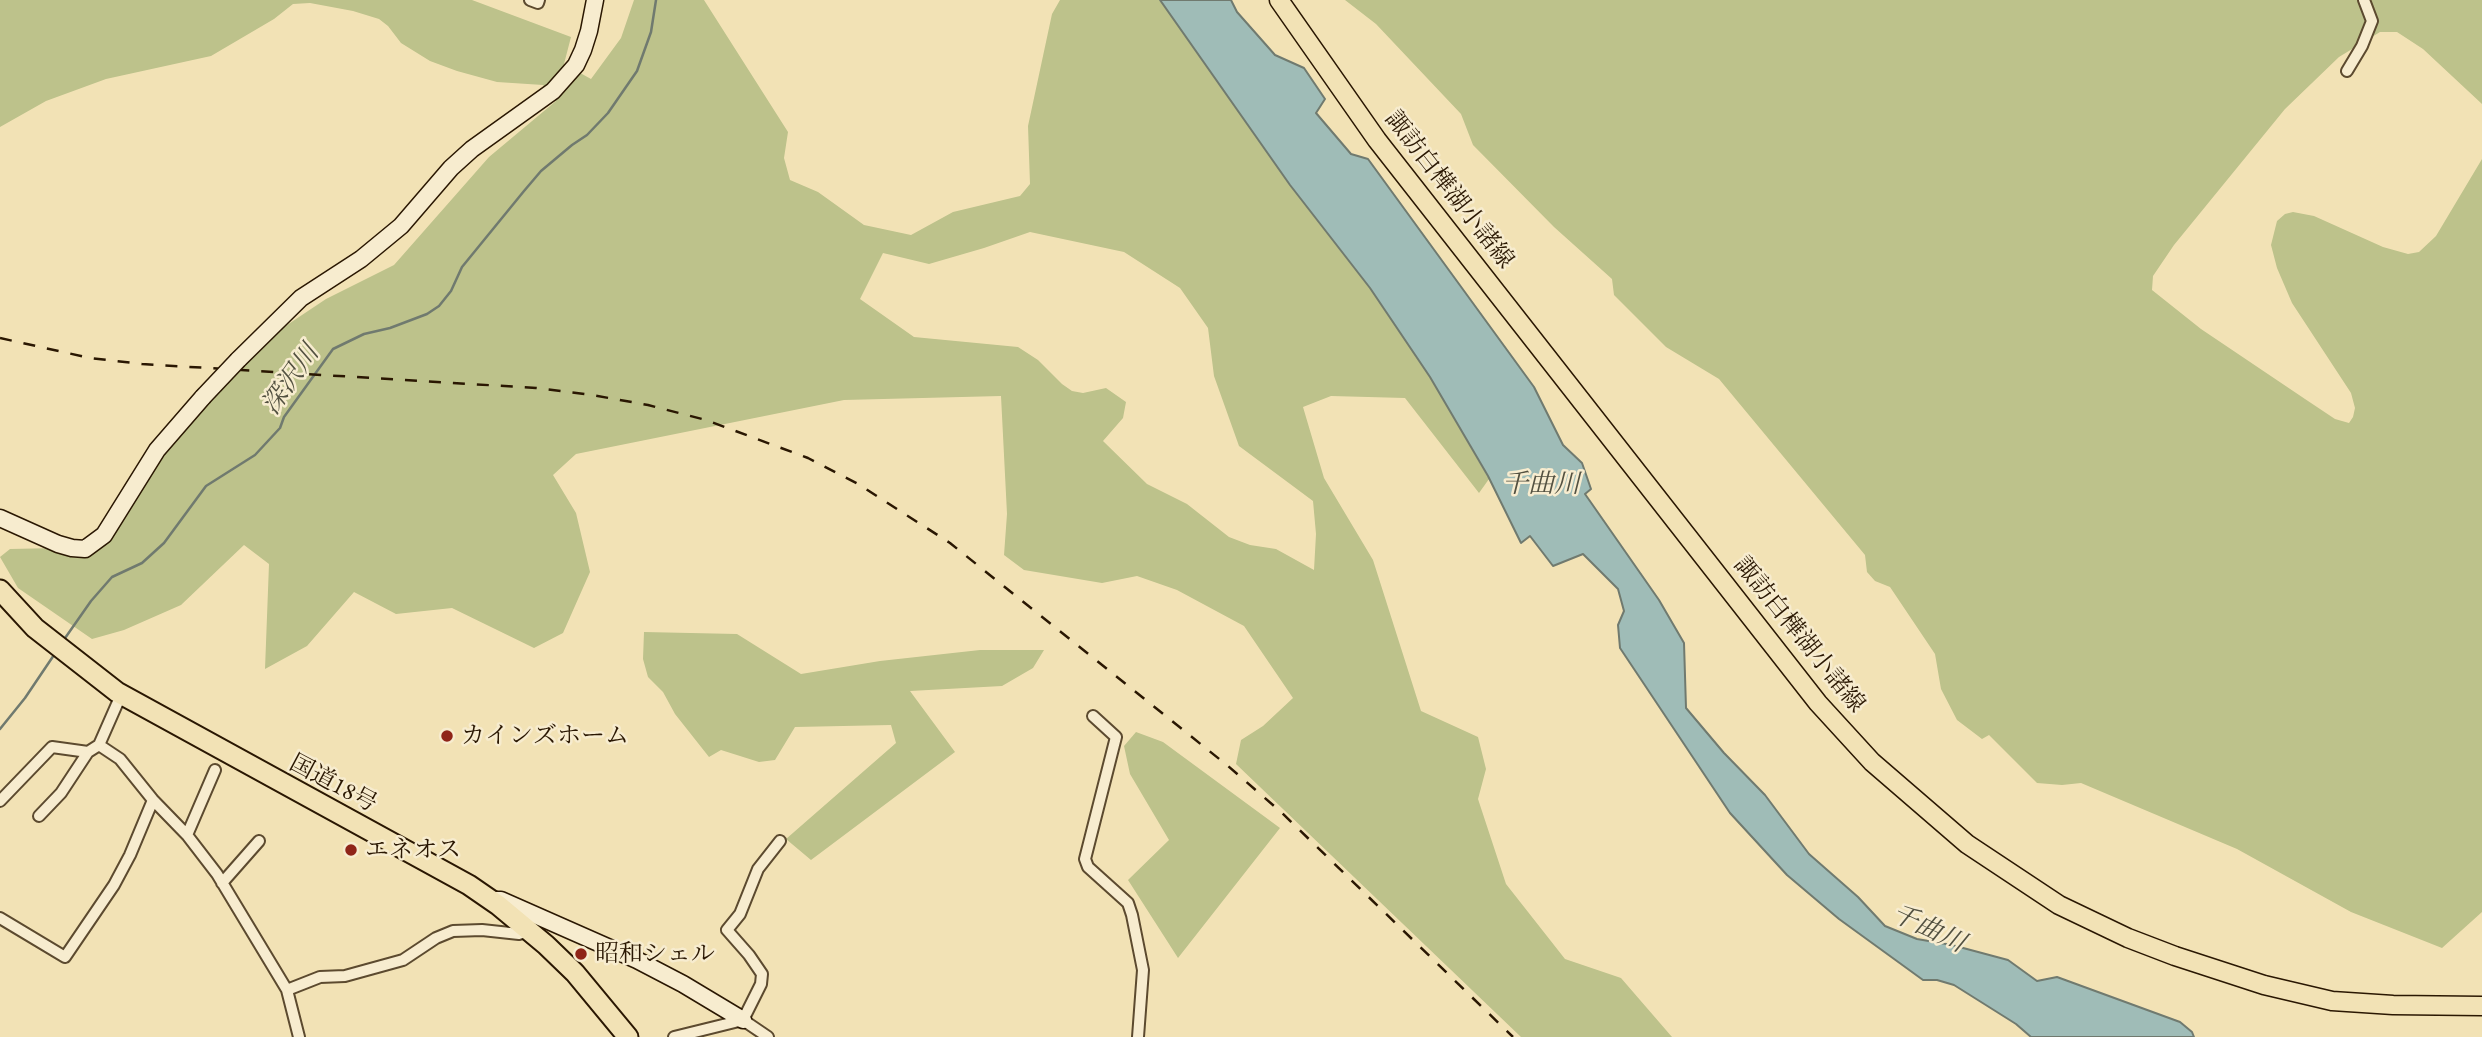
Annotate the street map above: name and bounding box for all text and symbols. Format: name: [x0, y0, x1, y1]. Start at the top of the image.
street label: 諏訪白樺湖小諸線: [1379, 105, 1519, 275]
water label: 深沢川: [256, 339, 326, 421]
water label: 千曲川: [1502, 469, 1580, 501]
street label: 諏訪白樺湖小諸線: [1727, 551, 1871, 719]
place label: カインズホーム: [461, 722, 629, 750]
marker: カインズホーム: [439, 728, 455, 744]
street label: 国道18号: [284, 749, 382, 819]
place label: エネオス: [365, 836, 461, 864]
marker: エネオス: [343, 842, 359, 858]
water label: 千曲川: [1886, 898, 1970, 960]
place label: 昭和シェル: [595, 940, 715, 968]
marker: 昭和シェル: [573, 946, 589, 962]

